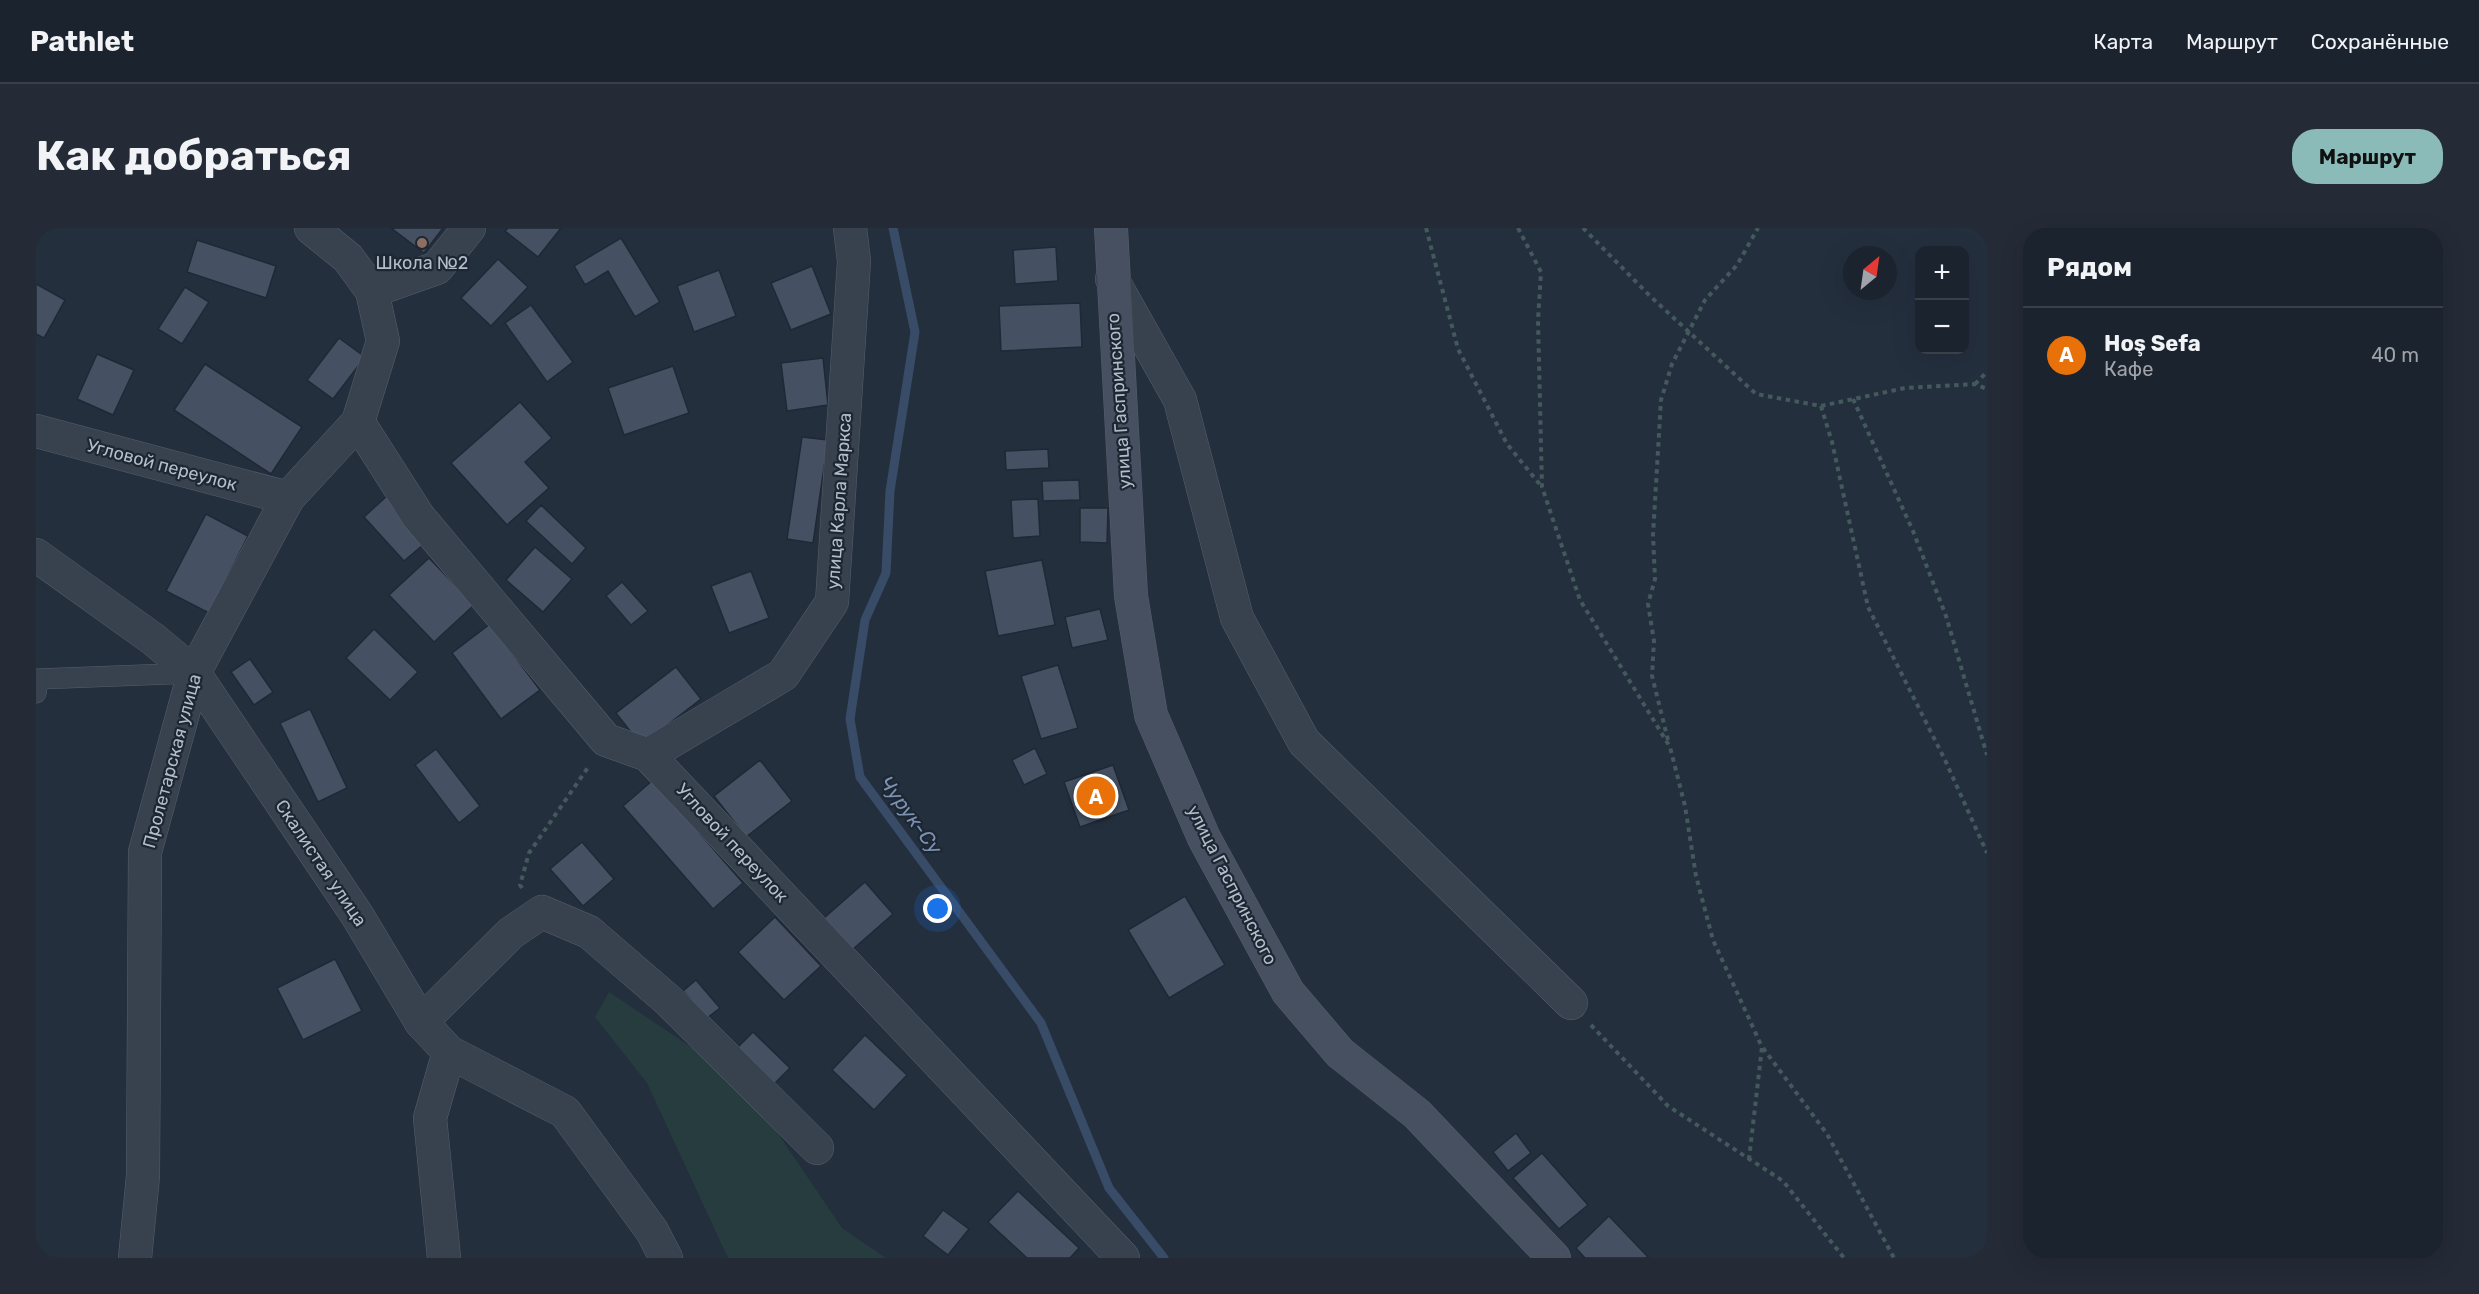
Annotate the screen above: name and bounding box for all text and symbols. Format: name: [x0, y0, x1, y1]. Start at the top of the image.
text: Pathlet: [30, 25, 134, 58]
text: Карта: [2093, 29, 2153, 54]
text: Маршрут: [2186, 29, 2278, 54]
text: Сохранённые: [2311, 29, 2449, 54]
button: Маршрут: [2292, 129, 2443, 184]
text: Как добраться: [36, 131, 352, 181]
marker: Школа №2: [415, 236, 429, 250]
north arrow: [1843, 246, 1897, 300]
map controls: [1915, 246, 1969, 354]
button: +: [1915, 246, 1969, 300]
place label: Школа №2: [376, 252, 468, 274]
text: Рядом: [2047, 252, 2132, 283]
button: −: [1915, 300, 1969, 354]
street label: улица Гаспринского: [1102, 312, 1136, 490]
text: Hoş Sefa: [2104, 330, 2201, 357]
text: A: [2059, 343, 2074, 367]
text: 40 m: [2371, 343, 2419, 367]
text: Кафе: [2104, 357, 2153, 381]
street label: улица Карла Маркса: [822, 412, 856, 590]
street label: Угловой переулок: [84, 434, 240, 496]
street label: Пролетарская улица: [138, 671, 206, 851]
water label: Чурук-Су: [875, 771, 948, 860]
pin: A: [1076, 774, 1116, 818]
street label: Угловой переулок: [671, 779, 793, 907]
street label: Скалистая улица: [270, 795, 372, 931]
street label: улица Гаспринского: [1182, 802, 1282, 968]
your location: [923, 894, 952, 923]

